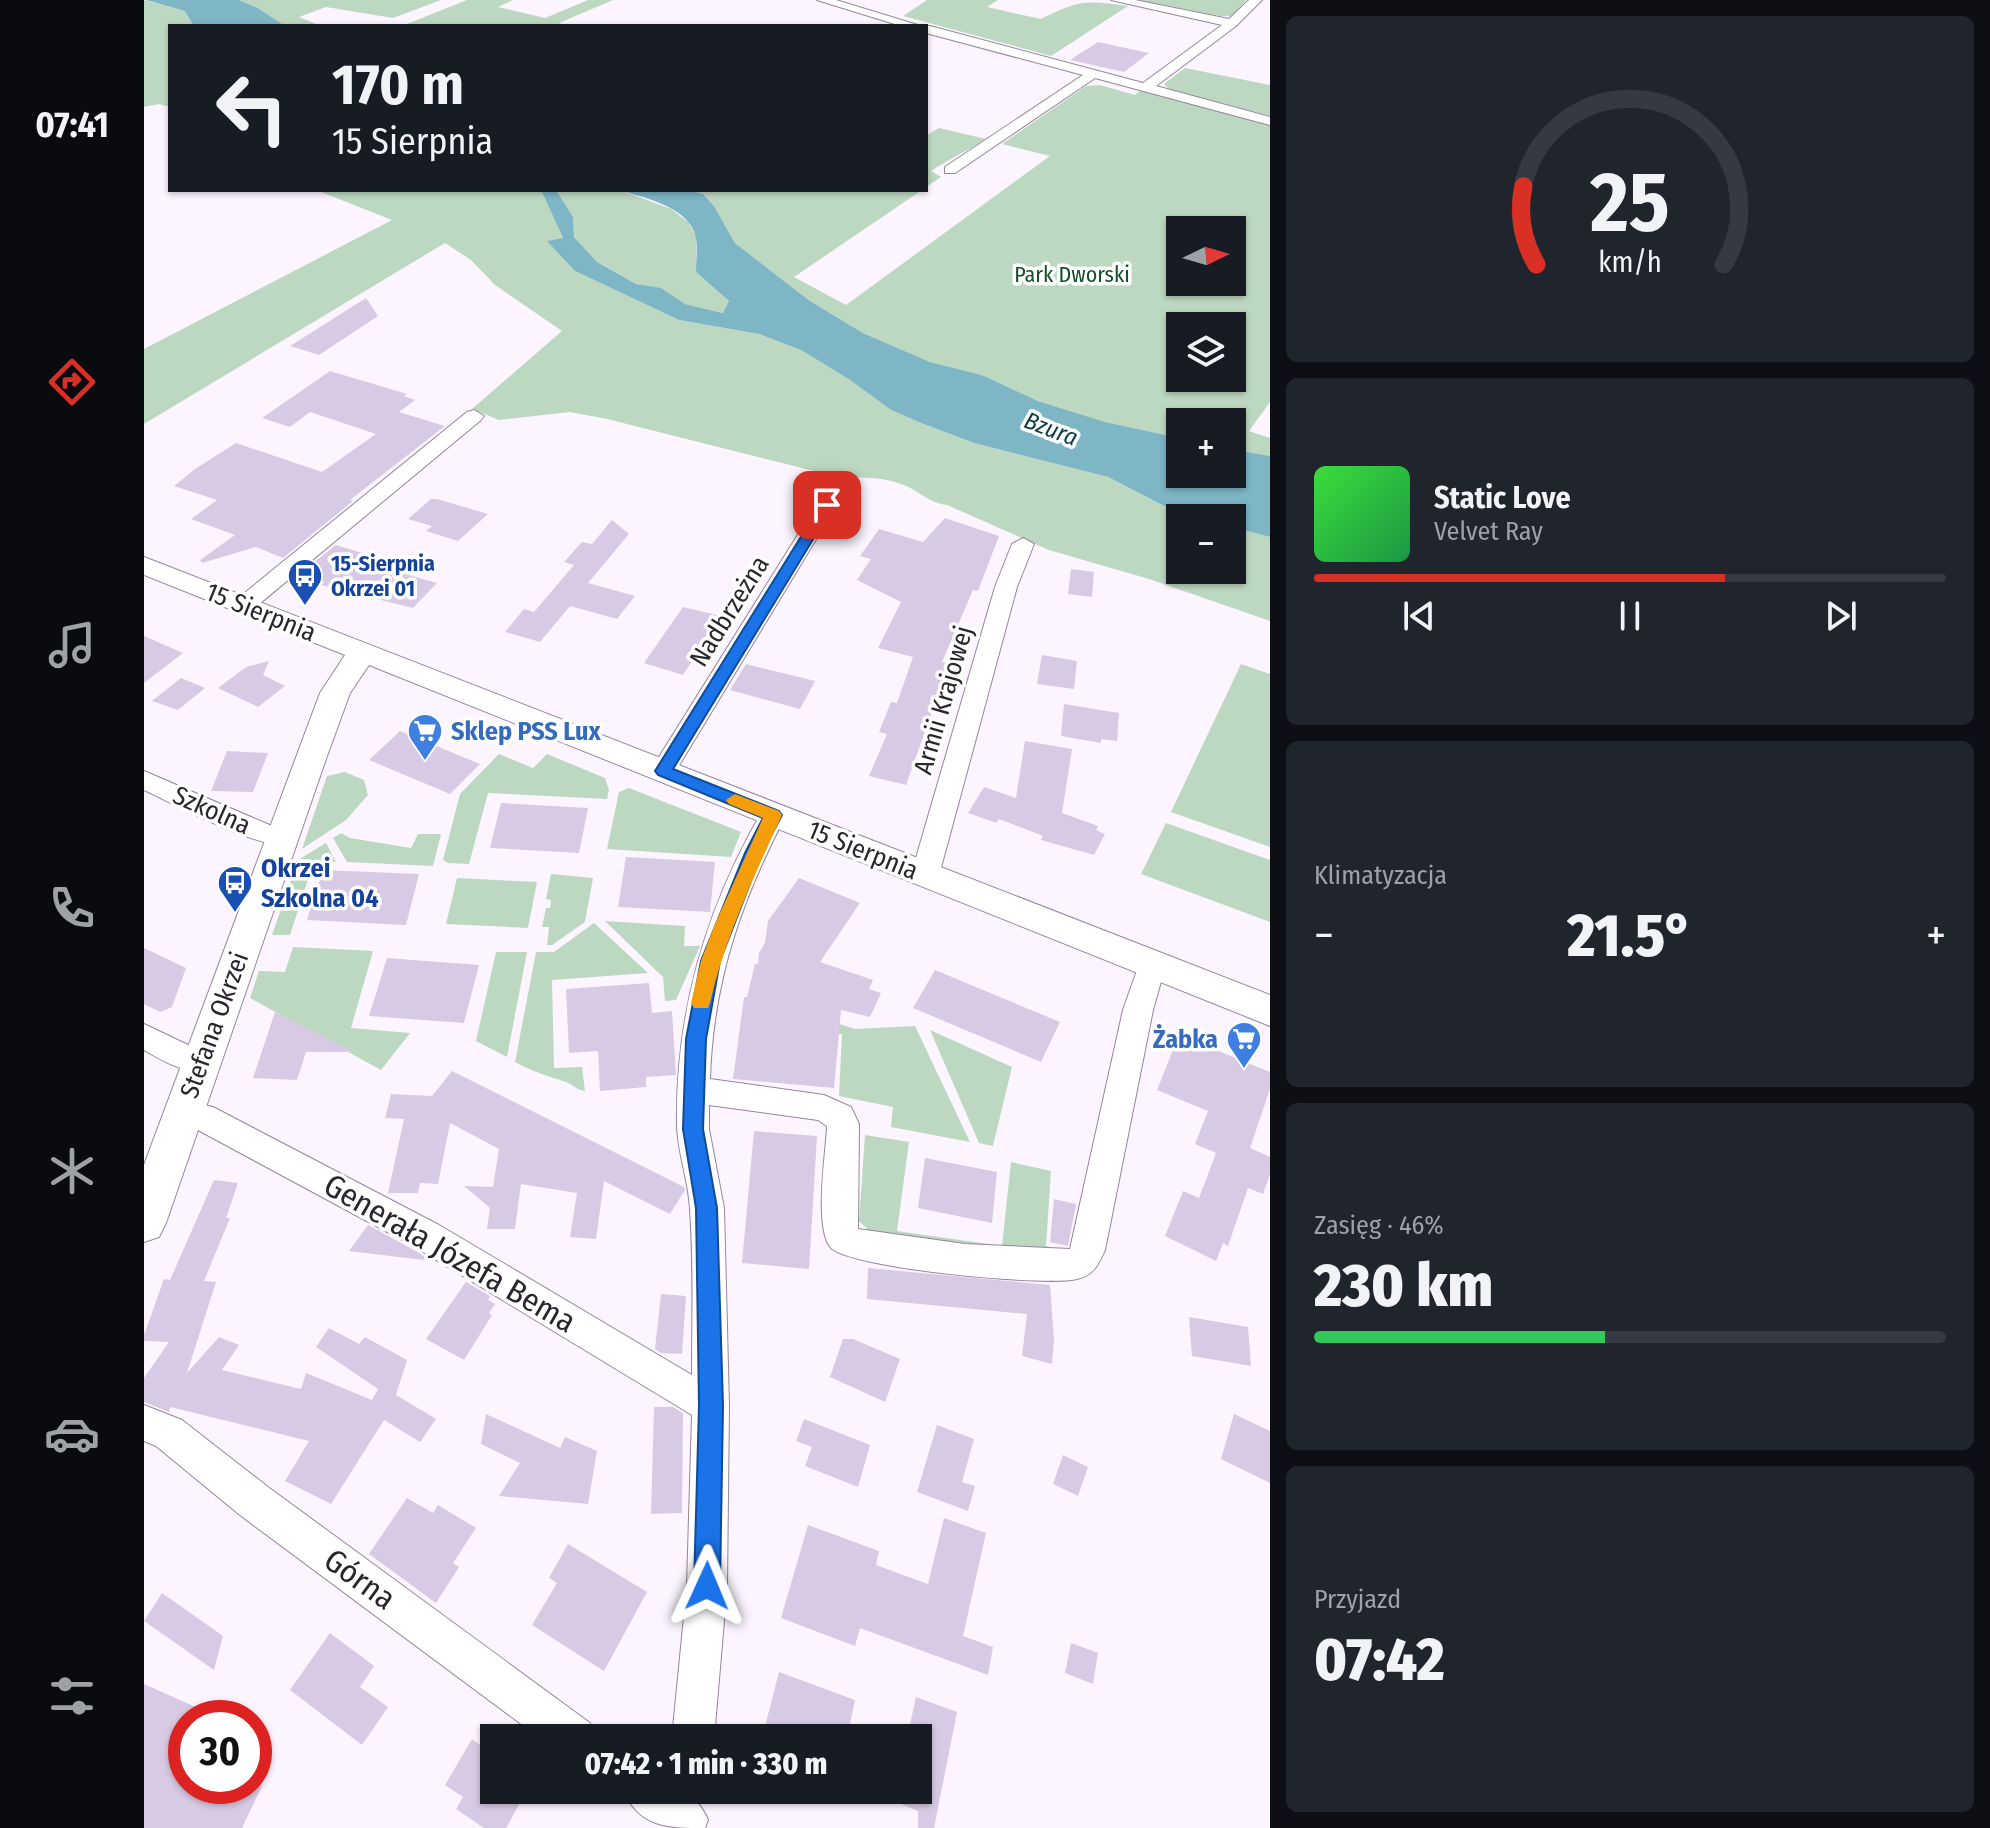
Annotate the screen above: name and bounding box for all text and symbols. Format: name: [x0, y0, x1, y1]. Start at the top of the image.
text: 170 m: [332, 52, 464, 119]
icon: left: [200, 56, 304, 160]
text: 07:41: [35, 103, 109, 147]
text: 15 Sierpnia: [332, 120, 493, 164]
text: 25: [1589, 153, 1670, 253]
north arrow: [1166, 216, 1246, 296]
map controls: [1166, 216, 1246, 584]
text: km/h: [1598, 245, 1662, 280]
park label: Park Dworski: [1014, 261, 1130, 288]
button: layers: [1166, 312, 1246, 392]
icon: directions: [44, 354, 100, 410]
water label: Bzura: [1020, 406, 1082, 452]
button: +: [1166, 408, 1246, 488]
pin: [793, 471, 861, 539]
text: Static Love: [1434, 480, 1571, 516]
icon: arrive: [805, 483, 849, 527]
button: −: [1166, 504, 1246, 584]
text: Velvet Ray: [1434, 516, 1543, 547]
place label: 15-Sierpnia Okrzei 01: [331, 550, 435, 602]
street label: Nadbrzeżna: [683, 550, 776, 672]
bus stop icon: 15-Sierpnia Okrzei 01: [286, 557, 324, 607]
street label: 15 Sierpnia: [201, 576, 321, 649]
icon: previous: [1397, 594, 1441, 638]
icon: pause: [1608, 594, 1652, 638]
icon: next: [1819, 594, 1863, 638]
icon: music: [44, 617, 100, 673]
street label: Armii Krajowej: [907, 622, 979, 778]
supermarket icon: Sklep PSS Lux: [406, 712, 444, 762]
place label: Sklep PSS Lux: [451, 716, 601, 747]
street label: Szkolna: [168, 780, 255, 841]
street label: 15 Sierpnia: [803, 814, 923, 887]
place label: Okrzei Szkolna 04: [261, 853, 379, 914]
text: Klimatyzacja: [1314, 860, 1447, 891]
bus stop icon: Okrzei Szkolna 04: [216, 864, 254, 914]
icon: phone: [44, 880, 100, 936]
text: 21.5°: [1567, 900, 1693, 972]
text: −: [1314, 909, 1334, 962]
text: +: [1926, 909, 1946, 962]
street label: Stefana Okrzei: [174, 948, 255, 1102]
supermarket icon: Żabka: [1225, 1020, 1263, 1070]
place label: Żabka: [1153, 1024, 1218, 1055]
icon: climate: [44, 1143, 100, 1199]
street label: Generała Józefa Bema: [318, 1166, 582, 1340]
text: Zasięg · 46%: [1314, 1210, 1444, 1241]
text: 230 km: [1314, 1250, 1493, 1322]
icon: car: [44, 1406, 100, 1462]
street label: Górna: [317, 1540, 403, 1618]
position arrow: [665, 1544, 749, 1628]
text: Przyjazd: [1314, 1584, 1401, 1615]
text: 07:42: [1314, 1624, 1445, 1696]
icon: filters: [44, 1668, 100, 1724]
speed limit sign: 30: [168, 1700, 272, 1804]
text: 07:42 · 1 min · 330 m: [585, 1746, 827, 1782]

